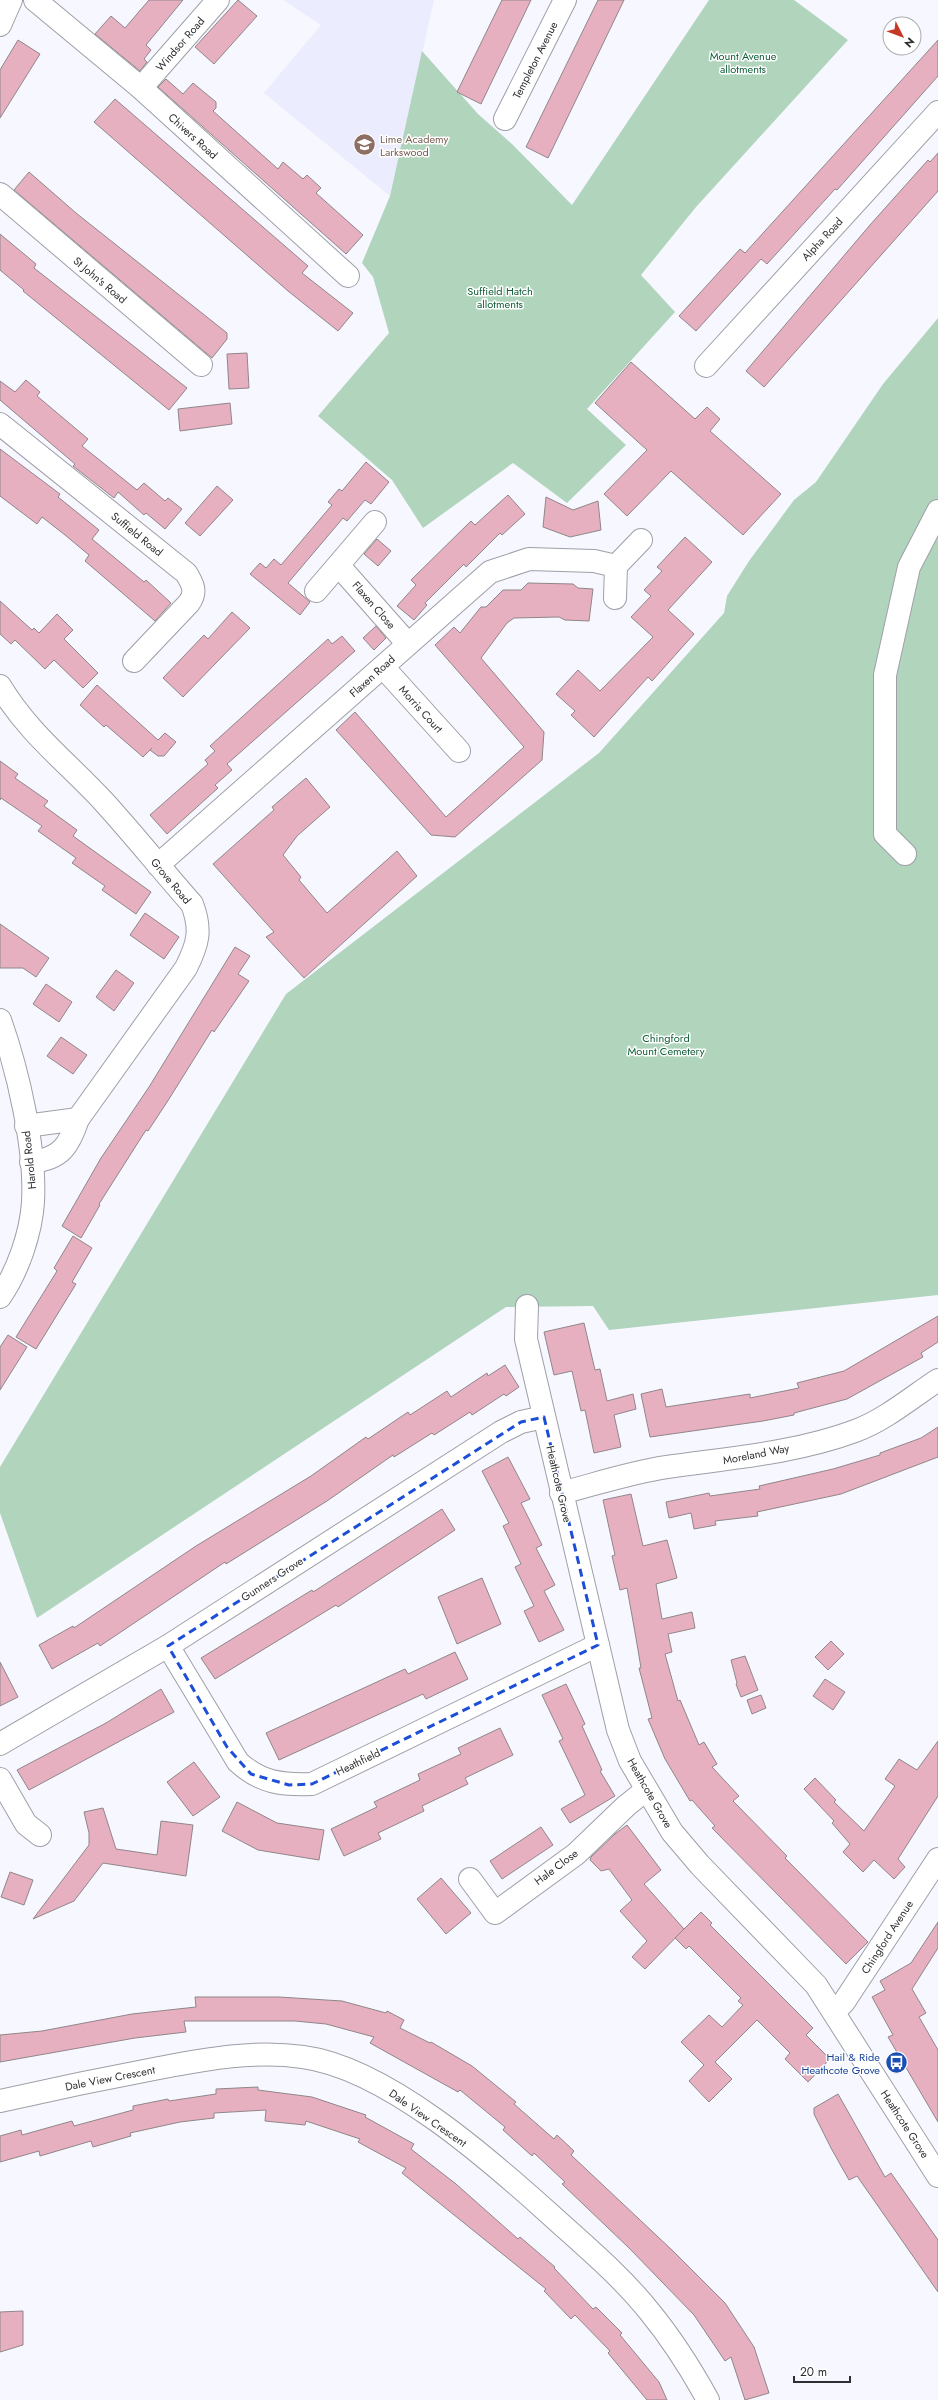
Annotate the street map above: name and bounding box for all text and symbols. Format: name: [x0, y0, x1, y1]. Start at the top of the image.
street label: Windsor Road: [152, 13, 208, 75]
north arrow: [882, 16, 922, 56]
street label: Templeton Avenue: [509, 18, 562, 101]
text: N: [901, 34, 918, 51]
park label: Mount Avenue allotments: [710, 48, 777, 77]
street label: Chivers Road: [165, 109, 221, 163]
place label: Lime Academy Larkswood: [380, 131, 449, 160]
school or university icon: Lime Academy Larkswood: [351, 132, 377, 158]
street label: Alpha Road: [798, 214, 846, 264]
street label: St John's Road: [70, 253, 130, 307]
park label: Suffield Hatch allotments: [467, 283, 533, 312]
street label: Suffield Road: [108, 508, 166, 560]
street label: Flaxen Close: [349, 578, 400, 633]
street label: Flaxen Road: [346, 651, 398, 701]
street label: Morris Court: [395, 682, 447, 736]
street label: Grove Road: [147, 855, 195, 907]
park label: Chingford Mount Cemetery: [627, 1030, 705, 1059]
street label: Harold Road: [18, 1130, 40, 1190]
street label: Moreland Way: [721, 1440, 791, 1468]
street label: Heathcote Grove: [542, 1444, 576, 1524]
street label: Gunners Grove: [238, 1553, 307, 1605]
street label: Heathfield: [333, 1744, 383, 1780]
street label: Heathcote Grove: [623, 1755, 677, 1831]
street label: Hale Close: [531, 1845, 581, 1889]
street label: Chingford Avenue: [857, 1897, 917, 1977]
place label: Hail & Ride Heathcote Grove: [802, 2049, 880, 2078]
bus stop icon: Hail & Ride Heathcote Grove: [883, 2050, 909, 2076]
street label: Dale View Crescent: [64, 2061, 157, 2095]
street label: Dale View Crescent: [386, 2085, 470, 2151]
street label: Heathcote Grove: [877, 2087, 933, 2162]
scale bar: [794, 2358, 850, 2384]
text: 20 m: [800, 2363, 827, 2381]

